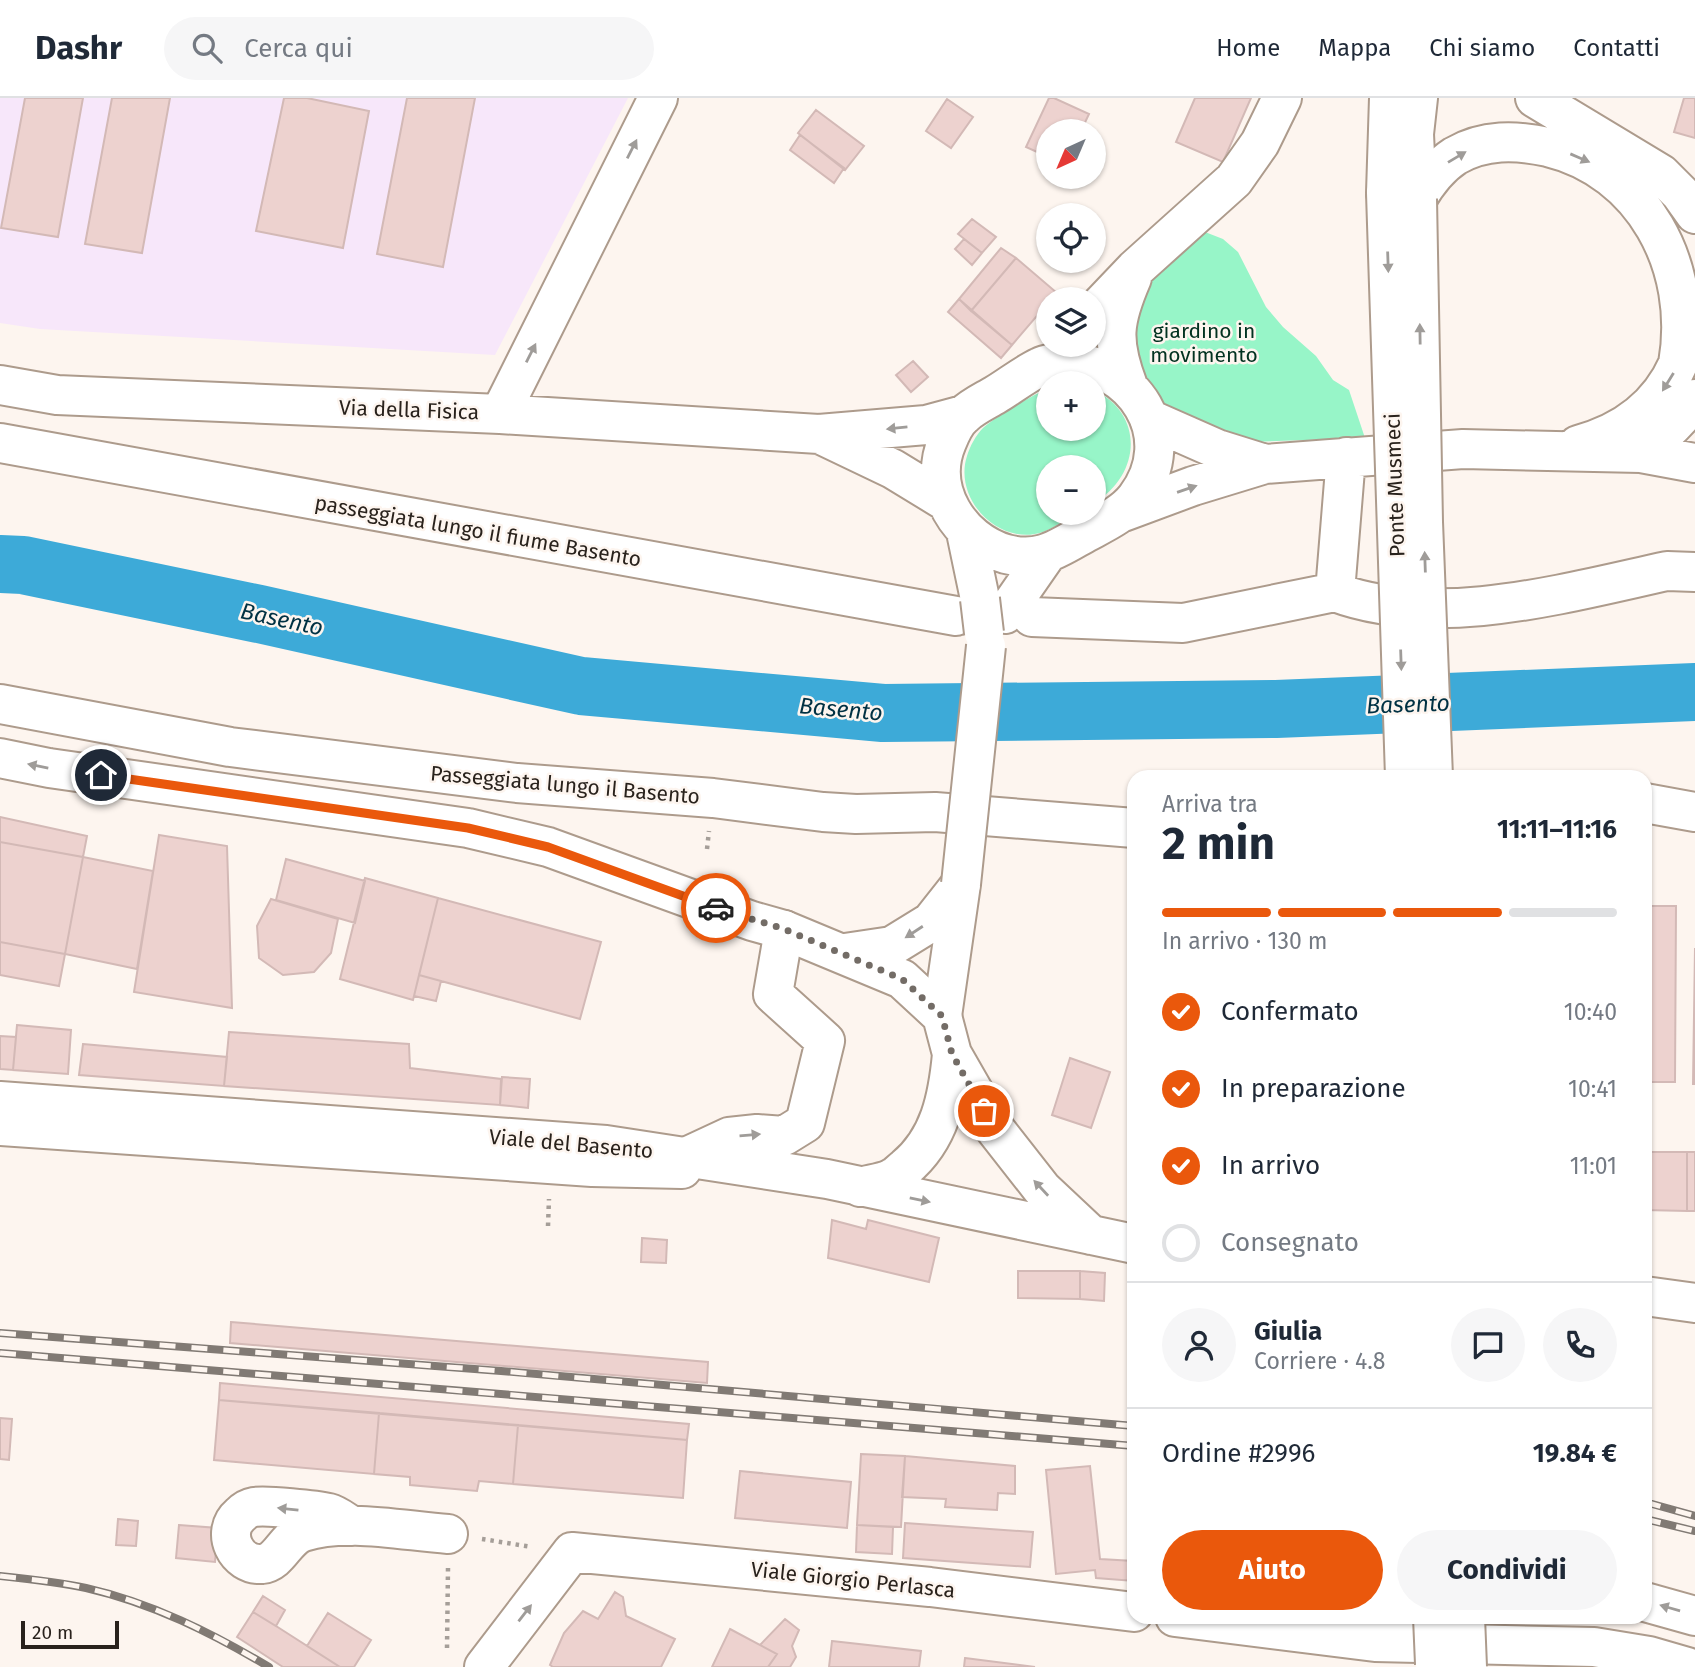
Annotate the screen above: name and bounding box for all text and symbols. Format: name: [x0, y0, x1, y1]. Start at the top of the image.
search box: [164, 17, 654, 80]
text: Dashr: [35, 28, 122, 68]
icon: search: [188, 29, 226, 67]
text: Cerca qui: [244, 33, 353, 64]
text: Home: [1216, 34, 1280, 62]
text: Mappa: [1318, 34, 1391, 62]
text: Chi siamo: [1429, 34, 1535, 62]
text: Contatti: [1573, 34, 1660, 62]
north arrow: [1036, 119, 1106, 189]
map controls: [1036, 119, 1106, 525]
one-way arrow: [627, 139, 638, 159]
one-way arrow: [1447, 150, 1467, 163]
one-way arrow: [1569, 153, 1590, 164]
button: locate: [1036, 203, 1106, 273]
one-way arrow: [1382, 251, 1393, 273]
button: layers: [1036, 287, 1106, 357]
park label: giardino in movimento: [1150, 318, 1258, 368]
one-way arrow: [1414, 323, 1425, 345]
one-way arrow: [525, 343, 536, 363]
button: +: [1036, 371, 1106, 441]
one-way arrow: [1662, 373, 1675, 392]
street label: Via della Fisica: [338, 395, 480, 425]
street label: Ponte Musmeci: [1379, 412, 1411, 558]
one-way arrow: [886, 423, 908, 434]
button: −: [1036, 455, 1106, 525]
one-way arrow: [1177, 483, 1198, 494]
street label: passeggiata lungo il fiume Basento: [313, 489, 643, 573]
one-way arrow: [1419, 551, 1430, 573]
water label: Basento: [238, 597, 326, 641]
one-way arrow: [1395, 650, 1407, 672]
water label: Basento: [1366, 689, 1450, 719]
water label: Basento: [798, 691, 884, 727]
pin: [71, 745, 131, 805]
icon: home: [82, 756, 120, 794]
one-way arrow: [27, 760, 49, 771]
street label: Passeggiata lungo il Basento: [429, 760, 701, 810]
text: Arriva tra: [1162, 790, 1258, 818]
text: 11:11–11:16: [1497, 814, 1617, 845]
text: 2 min: [1162, 816, 1275, 871]
courier: [681, 873, 751, 943]
icon: car: [697, 889, 735, 927]
one-way arrow: [904, 926, 924, 939]
text: In arrivo · 130 m: [1162, 927, 1328, 955]
icon: check: [1162, 993, 1200, 1031]
text: Confermato: [1221, 996, 1359, 1027]
text: 10:40: [1564, 998, 1617, 1026]
icon: check: [1162, 1070, 1200, 1108]
text: In preparazione: [1221, 1073, 1406, 1104]
text: 10:41: [1568, 1075, 1617, 1103]
pin: [954, 1081, 1014, 1141]
icon: bag: [965, 1092, 1003, 1130]
street label: Viale del Basento: [488, 1124, 654, 1164]
one-way arrow: [739, 1129, 761, 1140]
icon: check: [1162, 1147, 1200, 1185]
text: In arrivo: [1221, 1150, 1320, 1181]
text: 11:01: [1570, 1152, 1617, 1180]
one-way arrow: [1034, 1180, 1050, 1197]
one-way arrow: [909, 1194, 931, 1205]
text: Consegnato: [1221, 1227, 1359, 1258]
button: person: [1162, 1308, 1236, 1382]
button: chat: [1451, 1308, 1525, 1382]
button: phone: [1543, 1308, 1617, 1382]
text: Giulia: [1254, 1316, 1322, 1347]
text: Corriere · 4.8: [1254, 1347, 1386, 1375]
text: Ordine #2996: [1162, 1438, 1315, 1469]
text: 19.84 €: [1533, 1438, 1617, 1469]
one-way arrow: [276, 1503, 298, 1514]
button: Aiuto: [1162, 1530, 1383, 1610]
button: Condividi: [1397, 1530, 1617, 1610]
street label: Viale Giorgio Perlasca: [750, 1556, 956, 1604]
one-way arrow: [1659, 1603, 1680, 1613]
one-way arrow: [518, 1604, 533, 1622]
scale bar: [21, 1618, 119, 1650]
text: 20 m: [32, 1621, 73, 1644]

